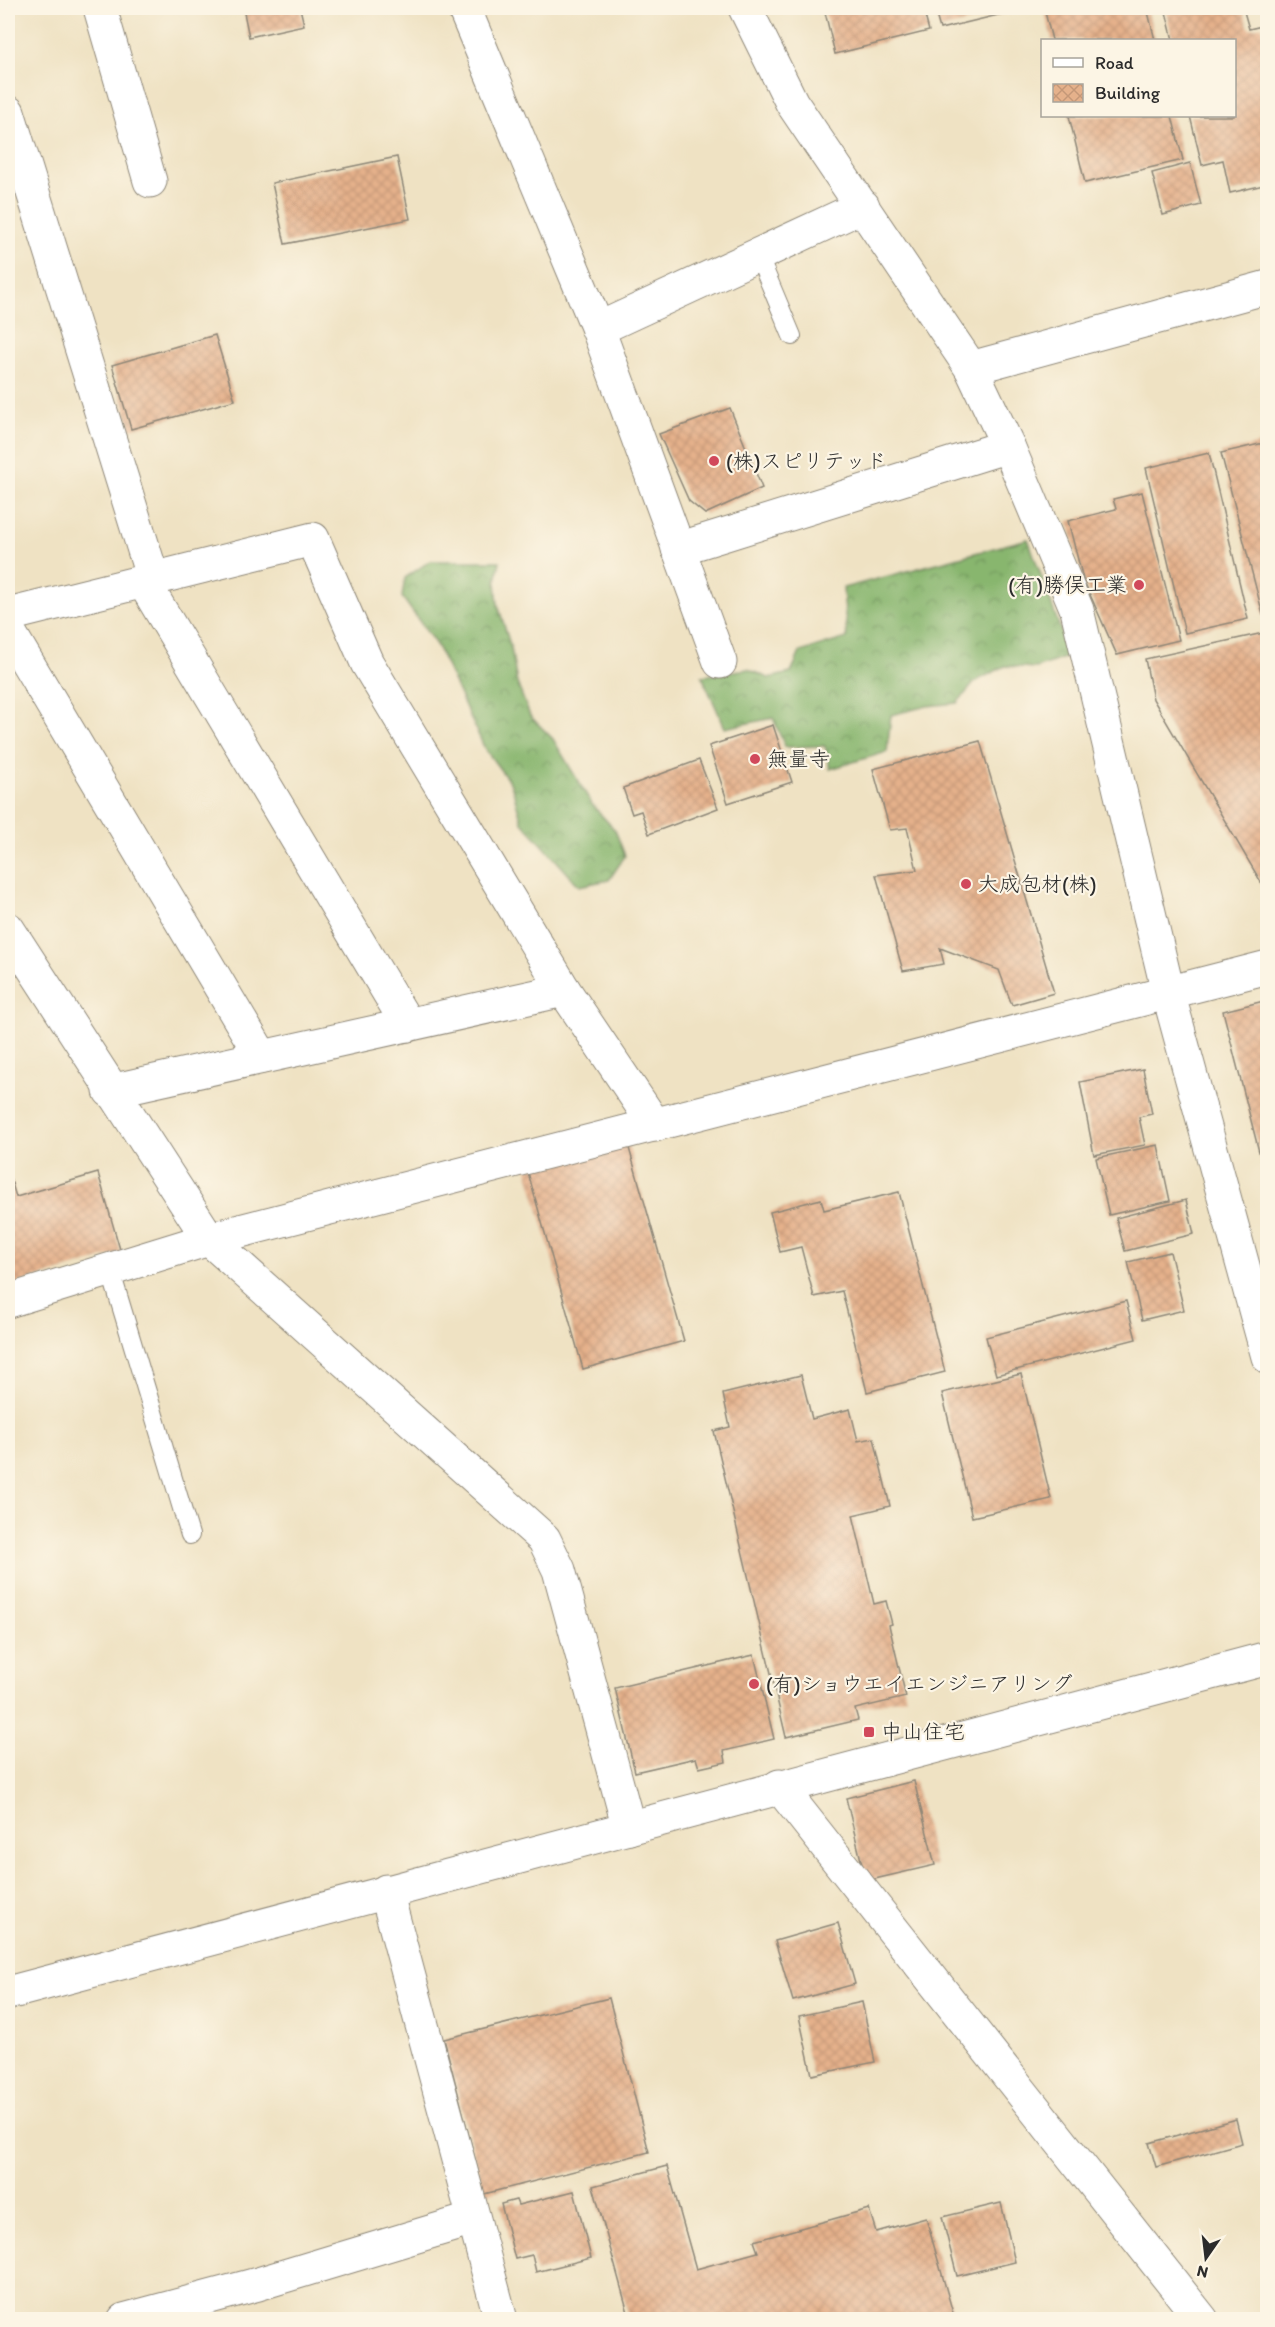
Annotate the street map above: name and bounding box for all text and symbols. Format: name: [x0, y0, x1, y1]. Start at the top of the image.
legend: [1041, 39, 1236, 117]
text: Road: [1095, 52, 1134, 74]
text: Building: [1095, 82, 1161, 104]
place label: (株)スピリテッド: [726, 448, 887, 473]
marker: (株)スピリテッド: [707, 454, 721, 468]
place label: (有)勝俣工業: [1008, 572, 1127, 597]
marker: (有)勝俣工業: [1132, 578, 1146, 592]
place label: 無量寺: [767, 746, 830, 771]
marker: 無量寺: [748, 752, 762, 766]
place label: 大成包材(株): [978, 871, 1097, 896]
marker: 大成包材(株): [959, 877, 973, 891]
place label: (有)ショウエイエンジニアリング: [766, 1671, 1073, 1696]
marker: (有)ショウエイエンジニアリング: [747, 1677, 761, 1691]
place label: 中山住宅: [881, 1719, 965, 1744]
marker: 中山住宅: [862, 1725, 876, 1739]
north arrow: [1176, 2228, 1236, 2288]
text: N: [1195, 2262, 1210, 2283]

